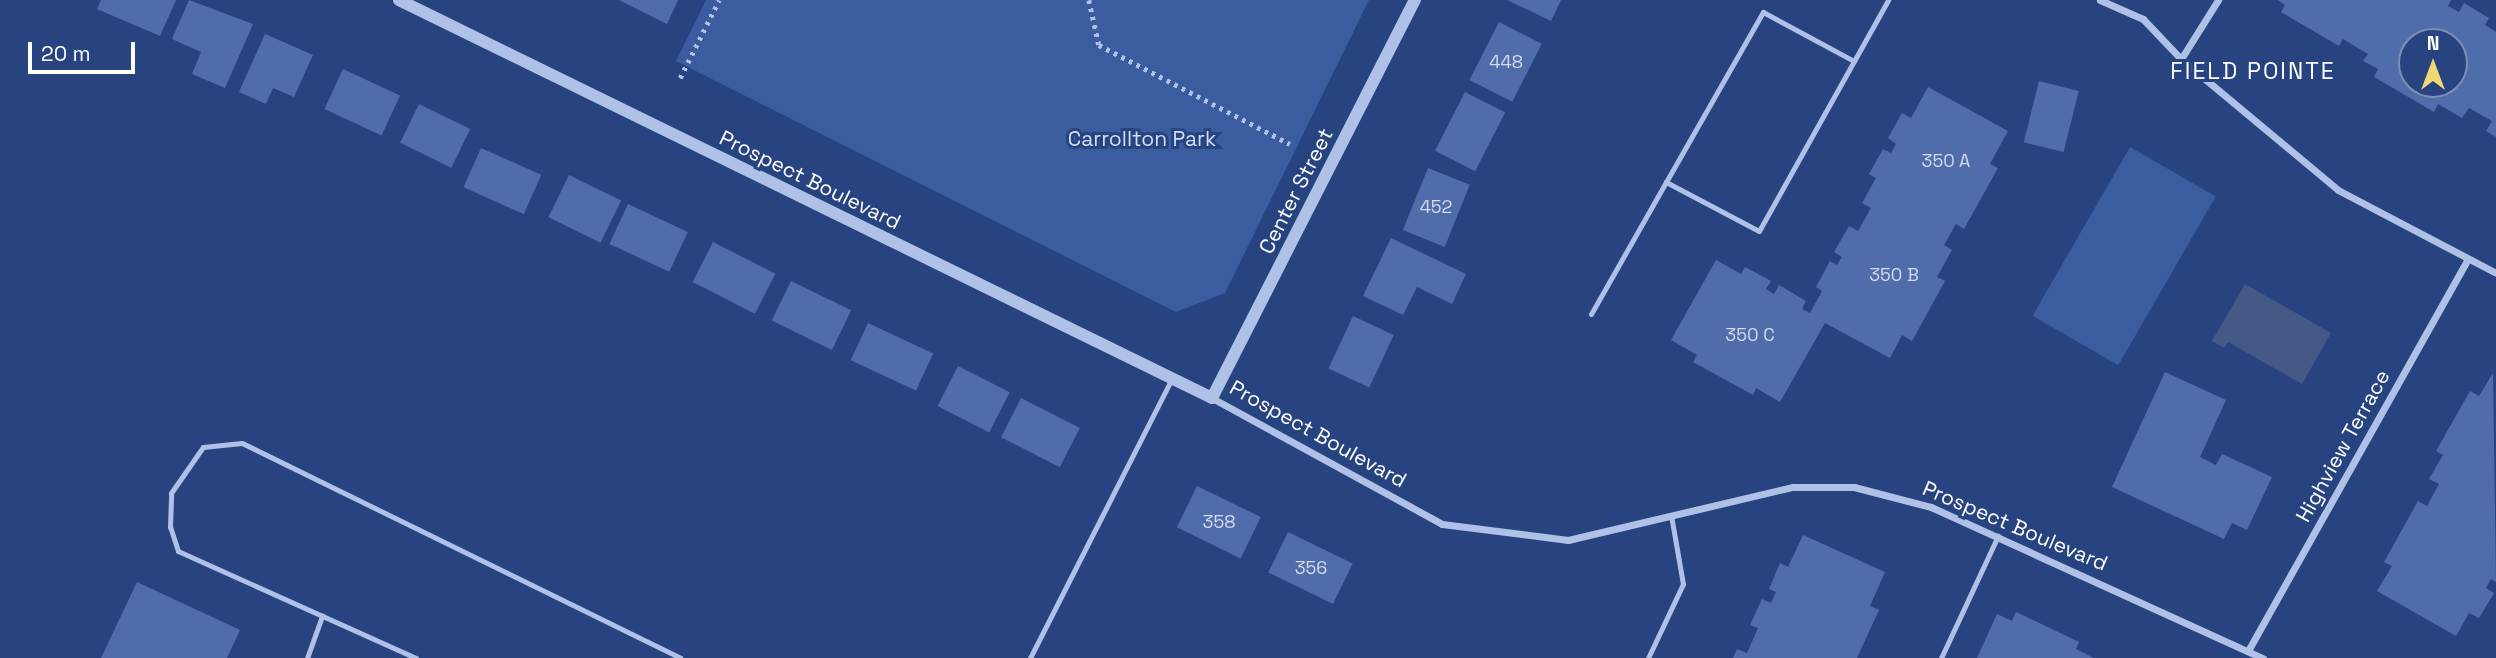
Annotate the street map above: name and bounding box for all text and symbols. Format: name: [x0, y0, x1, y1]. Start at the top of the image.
scale bar: [32, 28, 138, 72]
north arrow: [2398, 28, 2468, 98]
text: N: [2427, 31, 2439, 56]
text: 20 m: [41, 40, 91, 67]
house number: 448: [1489, 51, 1523, 73]
district label: FIELD POINTE: [2172, 57, 2334, 85]
street label: Center Street: [1254, 124, 1338, 258]
street label: Prospect Boulevard: [715, 125, 905, 235]
park label: Carrollton Park: [1068, 126, 1216, 152]
house number: 350 A: [1921, 150, 1971, 172]
house number: 452: [1420, 196, 1452, 218]
house number: 350 B: [1869, 264, 1919, 286]
house number: 350 C: [1725, 324, 1775, 346]
street label: Highview Terrace: [2291, 365, 2395, 527]
street label: Prospect Boulevard: [1225, 375, 1411, 493]
street label: Prospect Boulevard: [1919, 476, 2111, 576]
house number: 358: [1203, 511, 1235, 533]
house number: 356: [1295, 557, 1327, 579]

